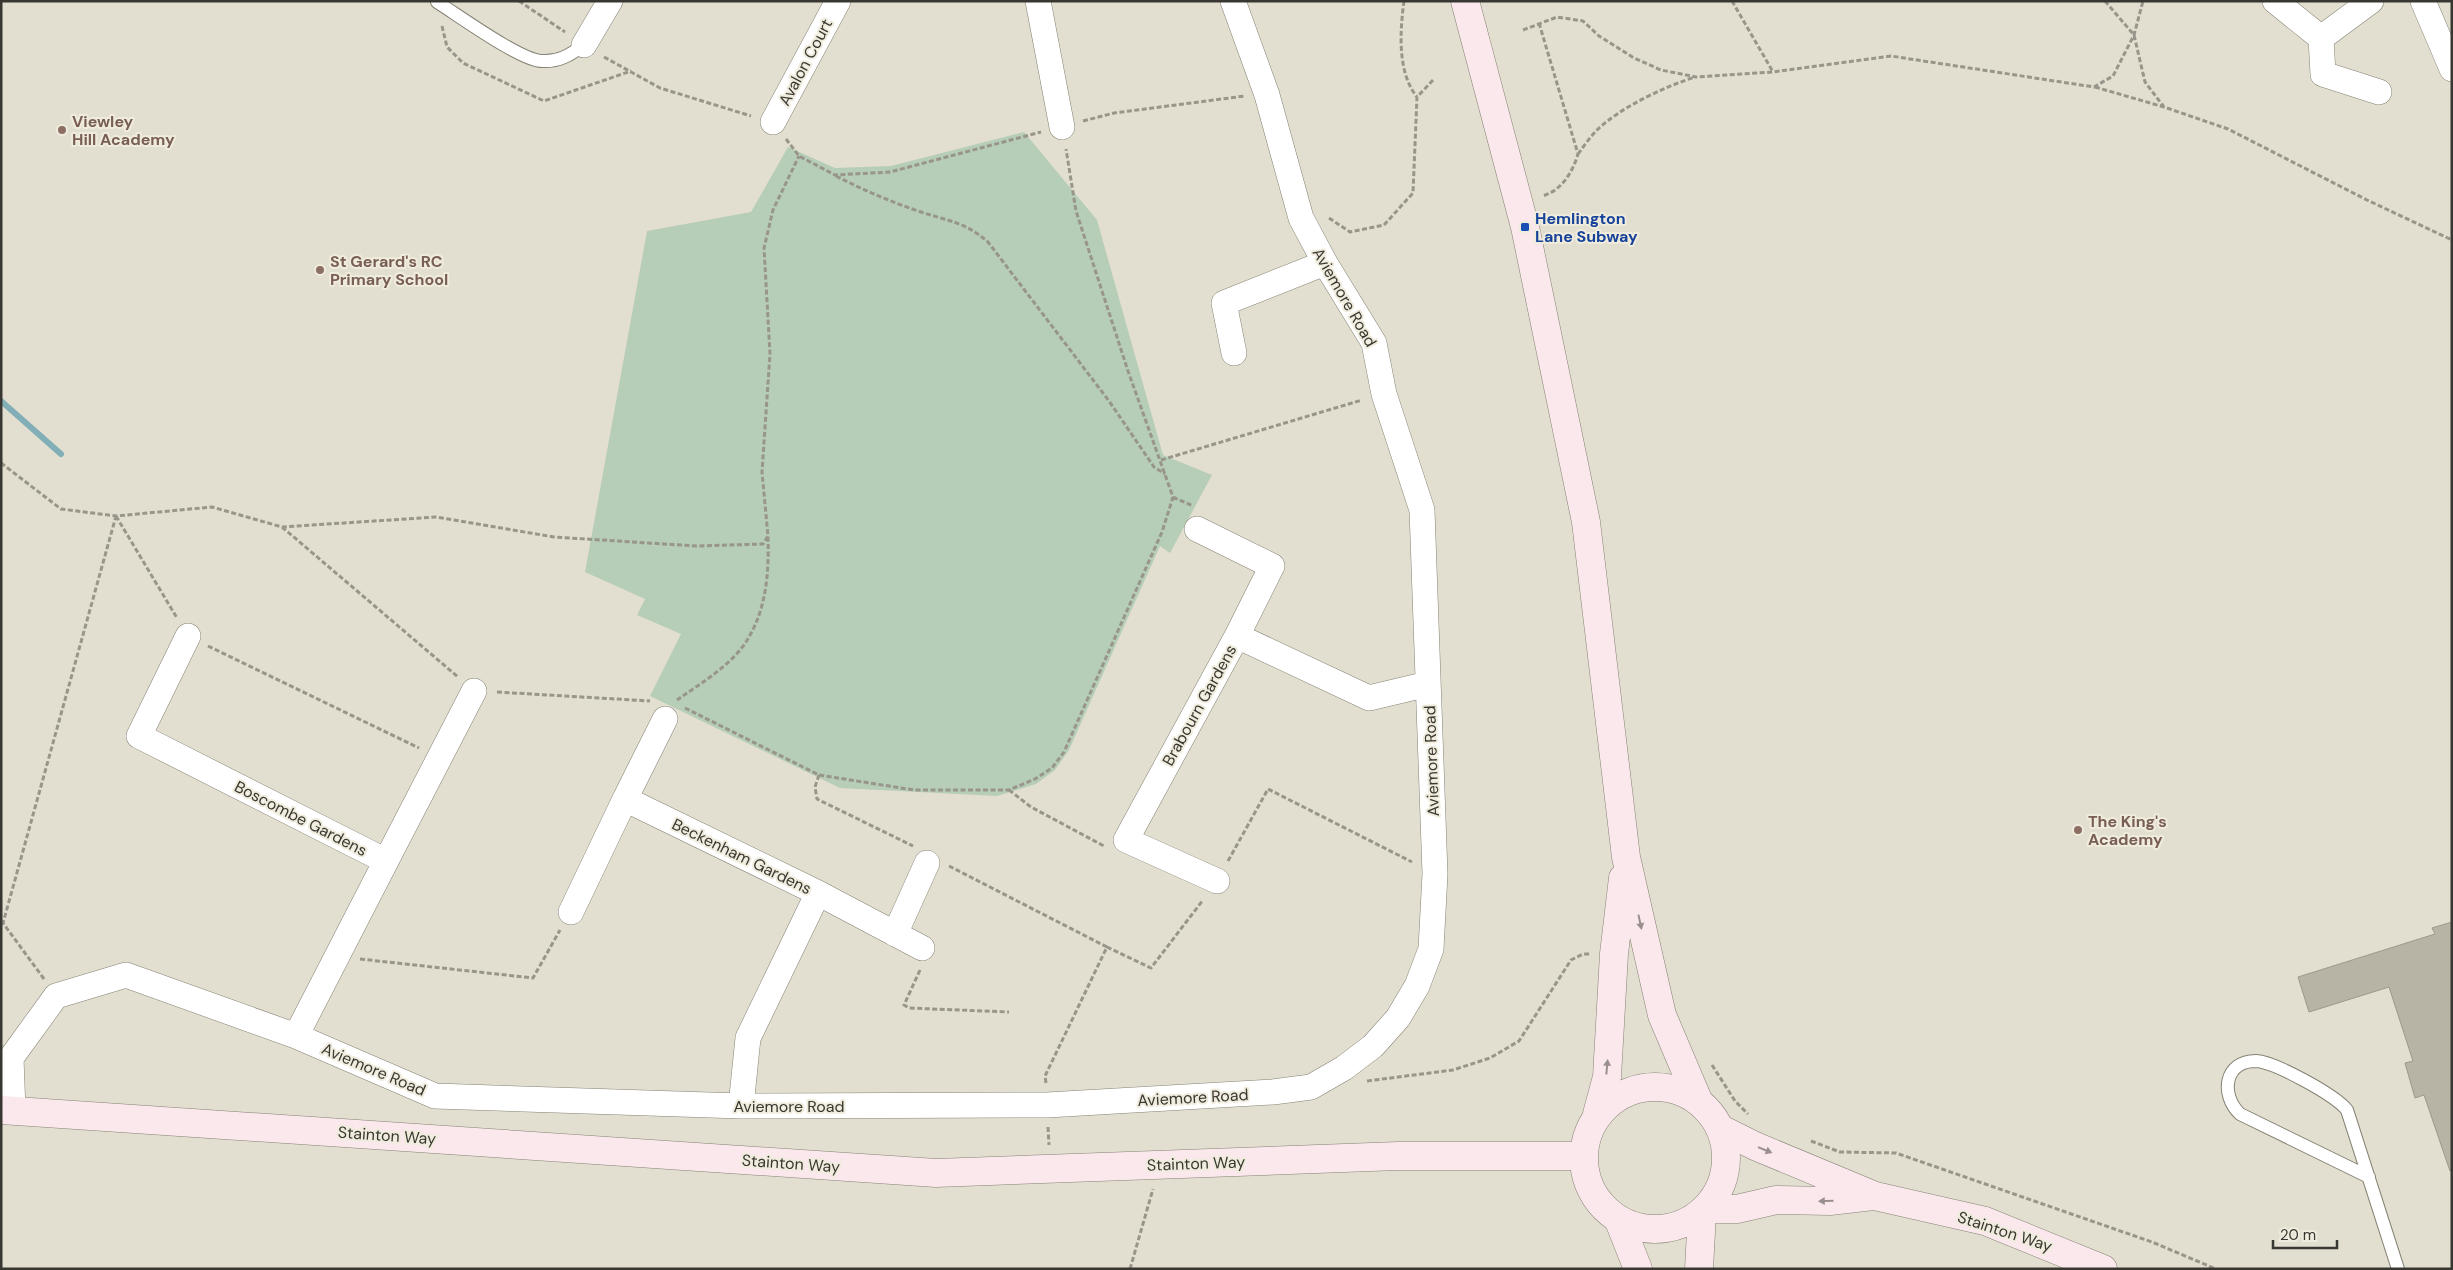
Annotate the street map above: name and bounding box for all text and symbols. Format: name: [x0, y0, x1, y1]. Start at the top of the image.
street label: Avalon Court: [774, 15, 837, 109]
place label: Viewley Hill Academy: [72, 111, 175, 150]
marker: Viewley Hill Academy: [56, 124, 68, 136]
place label: Hemlington Lane Subway: [1535, 208, 1638, 247]
marker: Hemlington Lane Subway: [1519, 221, 1531, 233]
street label: Aviemore Road: [1308, 244, 1381, 351]
place label: St Gerard's RC Primary School: [330, 251, 448, 290]
marker: St Gerard's RC Primary School: [314, 264, 326, 276]
street label: Brabourn Gardens: [1158, 641, 1241, 769]
street label: Aviemore Road: [1419, 705, 1444, 817]
street label: Boscombe Gardens: [231, 776, 371, 861]
place label: The King's Academy: [2088, 811, 2167, 850]
street label: Beckenham Gardens: [668, 814, 815, 899]
marker: The King's Academy: [2072, 824, 2084, 836]
one-way arrow: [1636, 914, 1644, 929]
street label: Aviemore Road: [319, 1038, 429, 1101]
one-way arrow: [1604, 1059, 1612, 1075]
street label: Aviemore Road: [1137, 1084, 1249, 1111]
street label: Aviemore Road: [733, 1096, 845, 1117]
street label: Stainton Way: [337, 1122, 437, 1149]
one-way arrow: [1757, 1147, 1772, 1155]
street label: Stainton Way: [741, 1150, 841, 1177]
street label: Stainton Way: [1147, 1151, 1246, 1176]
one-way arrow: [1818, 1197, 1834, 1205]
street label: Stainton Way: [1955, 1206, 2055, 1257]
scale bar: [2273, 1218, 2337, 1250]
text: 20 m: [2280, 1225, 2316, 1245]

